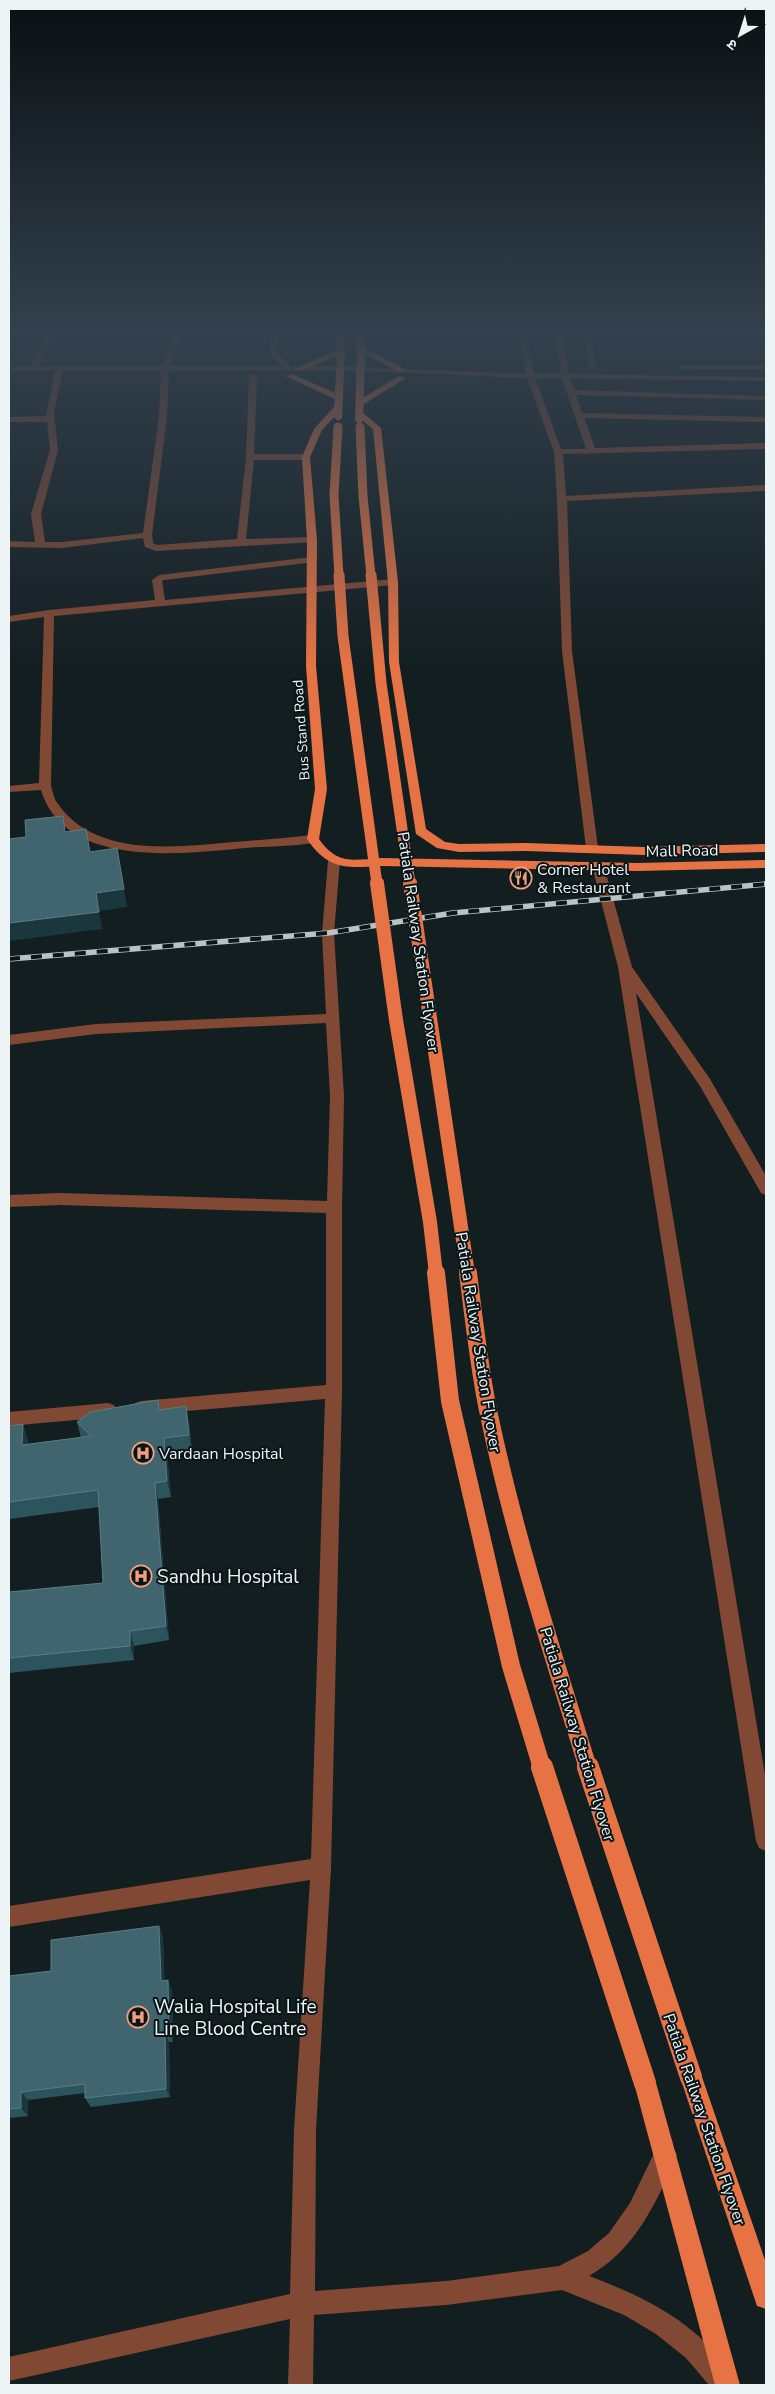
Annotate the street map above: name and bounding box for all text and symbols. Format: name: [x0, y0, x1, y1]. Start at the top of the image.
north arrow: [715, 10, 765, 60]
text: उ: [722, 34, 741, 55]
street label: Bus Stand Road: [289, 679, 314, 781]
street label: Patiala Railway Station Flyover: [392, 830, 444, 1054]
street label: Mall Road: [645, 839, 719, 863]
place label: Corner Hotel & Restaurant: [537, 859, 631, 899]
restaurant icon: Corner Hotel & Restaurant: [509, 866, 533, 890]
street label: Patiala Railway Station Flyover: [450, 1230, 506, 1454]
hospital icon: Vardaan Hospital: [131, 1441, 155, 1465]
place label: Vardaan Hospital: [158, 1443, 284, 1465]
hospital icon: Sandhu Hospital: [129, 1564, 153, 1588]
place label: Sandhu Hospital: [157, 1564, 299, 1590]
street label: Patiala Railway Station Flyover: [534, 1625, 620, 1844]
place label: Walia Hospital Life Line Blood Centre: [154, 1994, 317, 2042]
hospital icon: Walia Hospital Life Line Blood Centre: [126, 2005, 150, 2029]
street label: Patiala Railway Station Flyover: [657, 2010, 751, 2228]

